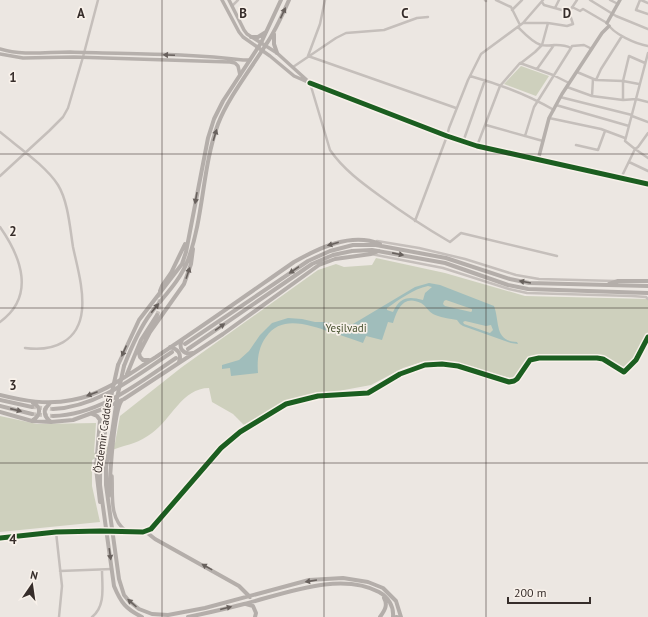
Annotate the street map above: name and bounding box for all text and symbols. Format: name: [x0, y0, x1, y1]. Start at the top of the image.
text: A: [77, 5, 85, 22]
text: B: [239, 5, 247, 22]
text: C: [401, 5, 409, 22]
text: D: [563, 5, 571, 22]
one-way arrow: [280, 7, 286, 19]
one-way arrow: [162, 52, 175, 58]
text: 1: [9, 69, 17, 86]
one-way arrow: [212, 129, 218, 141]
one-way arrow: [193, 192, 199, 204]
text: 2: [9, 223, 17, 240]
one-way arrow: [326, 241, 338, 247]
one-way arrow: [392, 251, 404, 257]
one-way arrow: [289, 266, 299, 274]
one-way arrow: [185, 267, 191, 279]
one-way arrow: [519, 279, 531, 285]
one-way arrow: [151, 302, 160, 313]
park label: Yeşilvadi: [325, 321, 367, 335]
one-way arrow: [215, 323, 226, 331]
one-way arrow: [121, 345, 127, 356]
text: 3: [9, 377, 17, 394]
one-way arrow: [86, 391, 98, 397]
street label: Özdemir Caddesi: [91, 394, 115, 474]
one-way arrow: [10, 407, 22, 413]
text: 4: [9, 531, 17, 548]
one-way arrow: [107, 547, 113, 560]
one-way arrow: [201, 564, 212, 571]
north arrow: [12, 565, 52, 605]
text: N: [29, 568, 39, 583]
one-way arrow: [304, 578, 317, 584]
scale bar: [508, 579, 590, 605]
text: 200 m: [514, 585, 547, 600]
one-way arrow: [127, 598, 137, 607]
one-way arrow: [219, 605, 232, 611]

